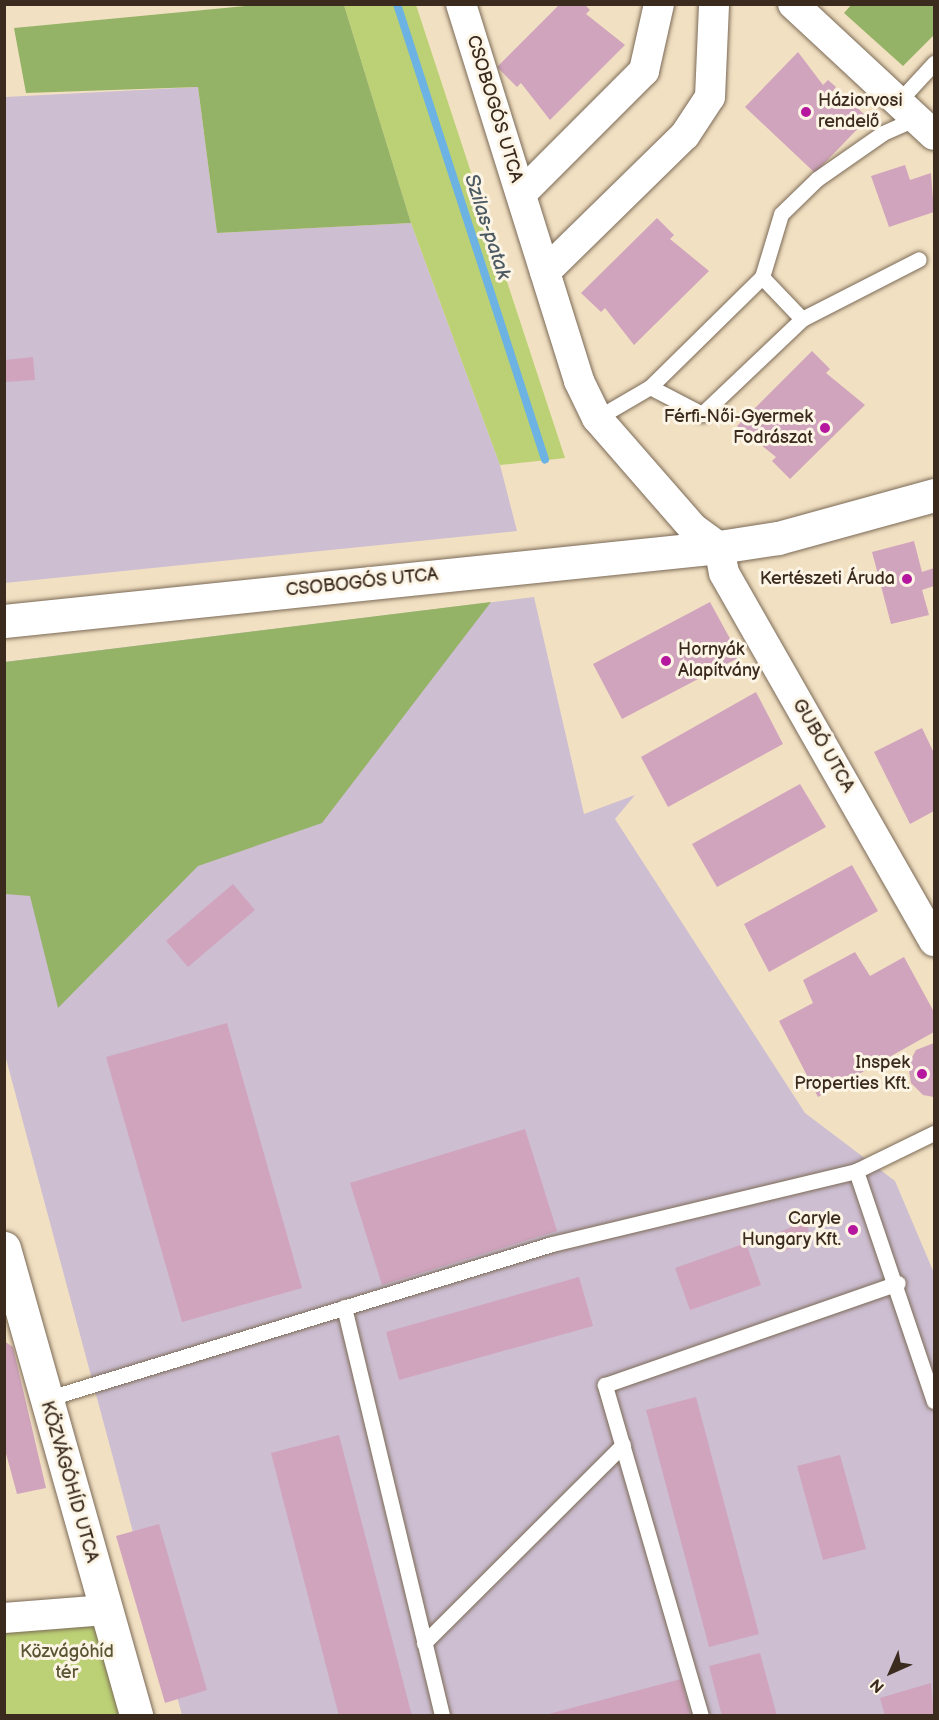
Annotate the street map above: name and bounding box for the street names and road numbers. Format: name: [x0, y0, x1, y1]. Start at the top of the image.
street label: CSOBOGÓS UTCA: [461, 33, 527, 185]
street label: CSOBOGÓS UTCA: [285, 564, 439, 602]
street label: GUBÓ UTCA: [788, 695, 858, 797]
street label: KÖZVÁGÓHÍD UTCA: [36, 1399, 102, 1565]

